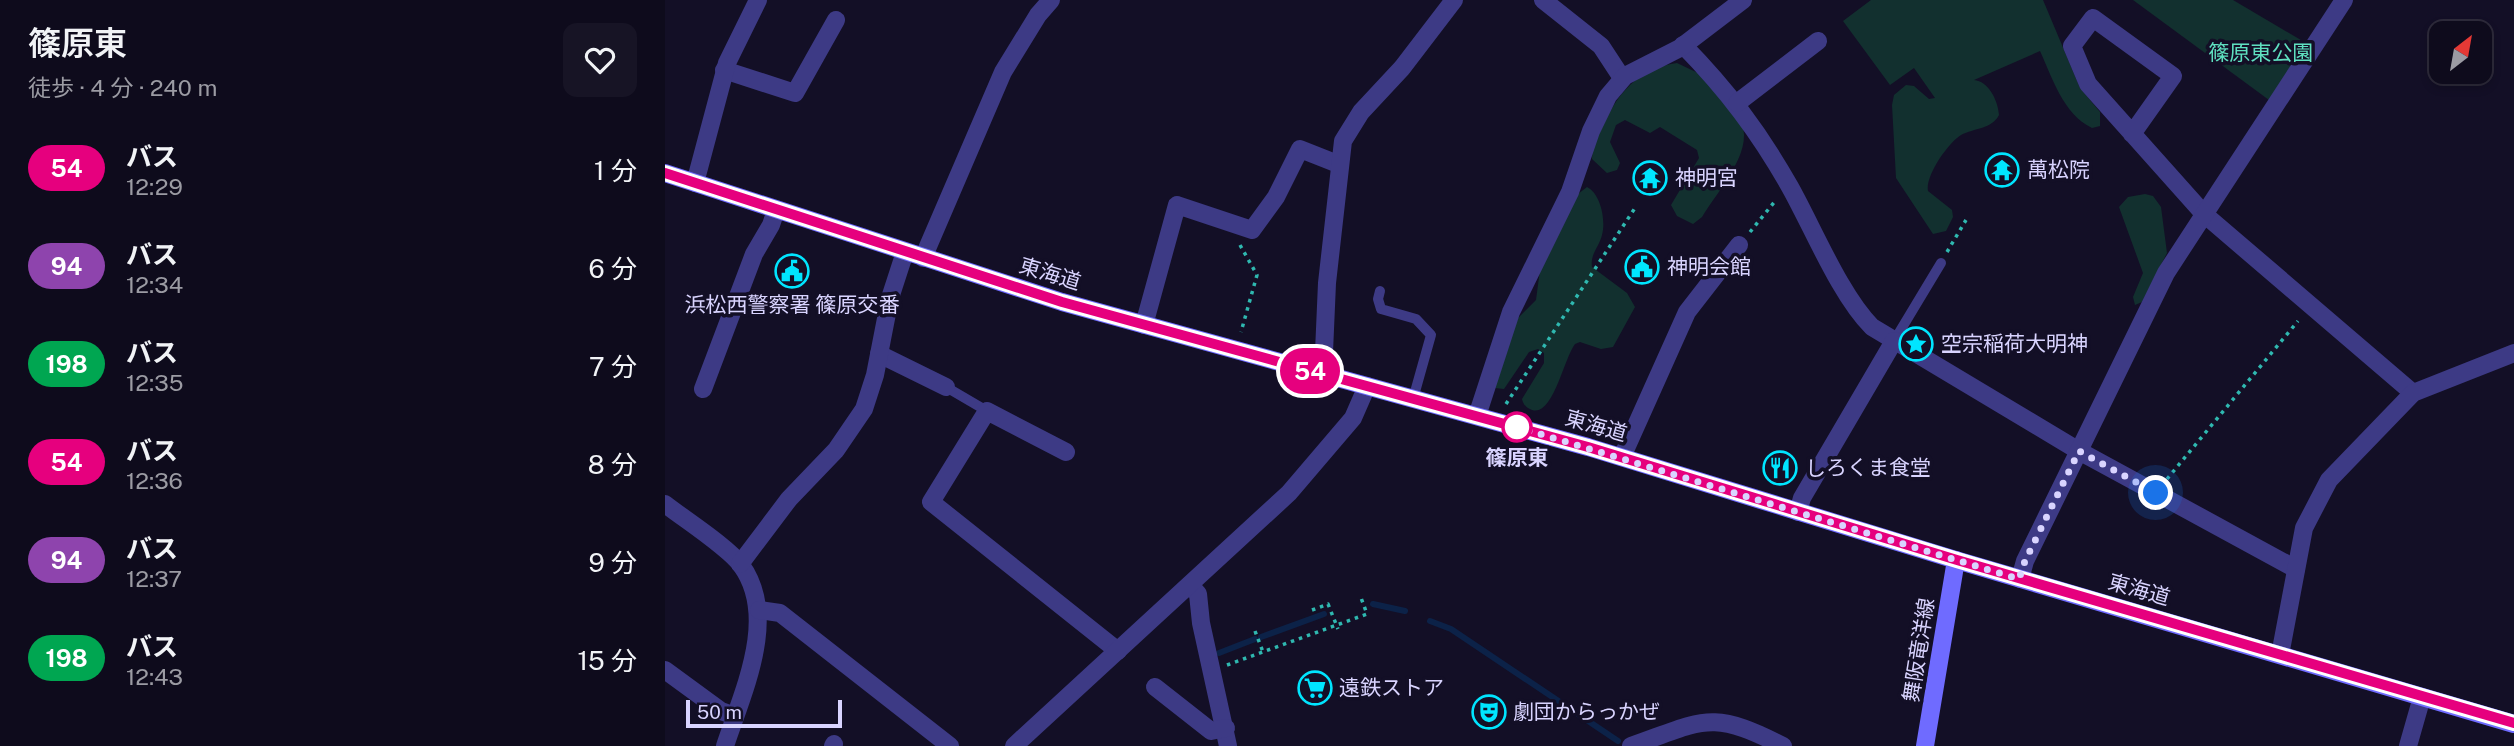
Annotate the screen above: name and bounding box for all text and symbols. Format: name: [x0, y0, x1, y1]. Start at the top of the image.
north arrow: [2429, 21, 2492, 84]
map controls: [2429, 21, 2492, 84]
button: heart: [563, 23, 637, 97]
text: 篠原東: [28, 24, 127, 62]
park label: 篠原東公園: [2209, 40, 2314, 65]
text: 徒歩 · 4 分 · 240 m: [28, 74, 217, 101]
text: バス: [126, 141, 178, 172]
temple icon: 萬松院: [1983, 151, 2021, 189]
text: 54: [51, 154, 82, 182]
text: 1 分: [594, 155, 637, 186]
place label: 萬松院: [2027, 157, 2090, 182]
temple icon: 神明宮: [1631, 159, 1669, 197]
place label: 神明宮: [1675, 165, 1738, 190]
text: 12:29: [126, 173, 183, 200]
text: バス: [126, 239, 178, 270]
public building icon: 神明会館: [1623, 248, 1661, 286]
text: 94: [51, 252, 82, 280]
public building icon: 浜松西警察署 篠原交番: [773, 252, 811, 290]
street label: 東海道: [1016, 252, 1084, 295]
text: 6 分: [588, 253, 637, 284]
place label: 神明会館: [1667, 254, 1751, 279]
text: 12:34: [126, 271, 183, 298]
place label: 浜松西警察署 篠原交番: [684, 292, 900, 317]
place icon: 空宗稲荷大明神: [1897, 325, 1935, 363]
place label: 空宗稲荷大明神: [1941, 331, 2088, 356]
text: バス: [126, 337, 178, 368]
line badge: 54: [1279, 348, 1341, 394]
text: 198: [45, 350, 88, 378]
text: 7 分: [589, 351, 637, 382]
text: 54: [1294, 357, 1326, 385]
text: 12:35: [126, 369, 183, 396]
street label: 東海道: [1562, 405, 1630, 446]
marker: 篠原東: [1502, 412, 1532, 442]
text: バス: [126, 435, 178, 466]
place label: 篠原東: [1486, 445, 1549, 470]
text: 54: [51, 448, 82, 476]
text: 8 分: [588, 449, 637, 480]
restaurant icon: しろくま食堂: [1761, 449, 1799, 487]
place label: しろくま食堂: [1805, 455, 1931, 480]
text: 12:36: [126, 467, 183, 494]
your location: [2138, 475, 2173, 510]
text: バス: [126, 533, 178, 564]
text: 94: [51, 546, 82, 574]
text: 9 分: [588, 547, 637, 578]
text: 12:37: [126, 565, 182, 592]
street label: 東海道: [2105, 569, 2173, 610]
street label: 舞阪竜洋線: [1898, 596, 1939, 704]
text: バス: [126, 631, 178, 662]
text: 198: [45, 644, 88, 672]
text: 15 分: [577, 645, 637, 676]
text: 12:43: [126, 663, 183, 690]
supermarket icon: 遠鉄ストア: [1296, 669, 1334, 707]
place label: 遠鉄ストア: [1339, 675, 1444, 700]
theatre icon: 劇団からっかぜ: [1470, 693, 1508, 731]
scale bar: [686, 697, 842, 729]
place label: 劇団からっかぜ: [1513, 699, 1660, 724]
text: 50 m: [697, 701, 742, 723]

